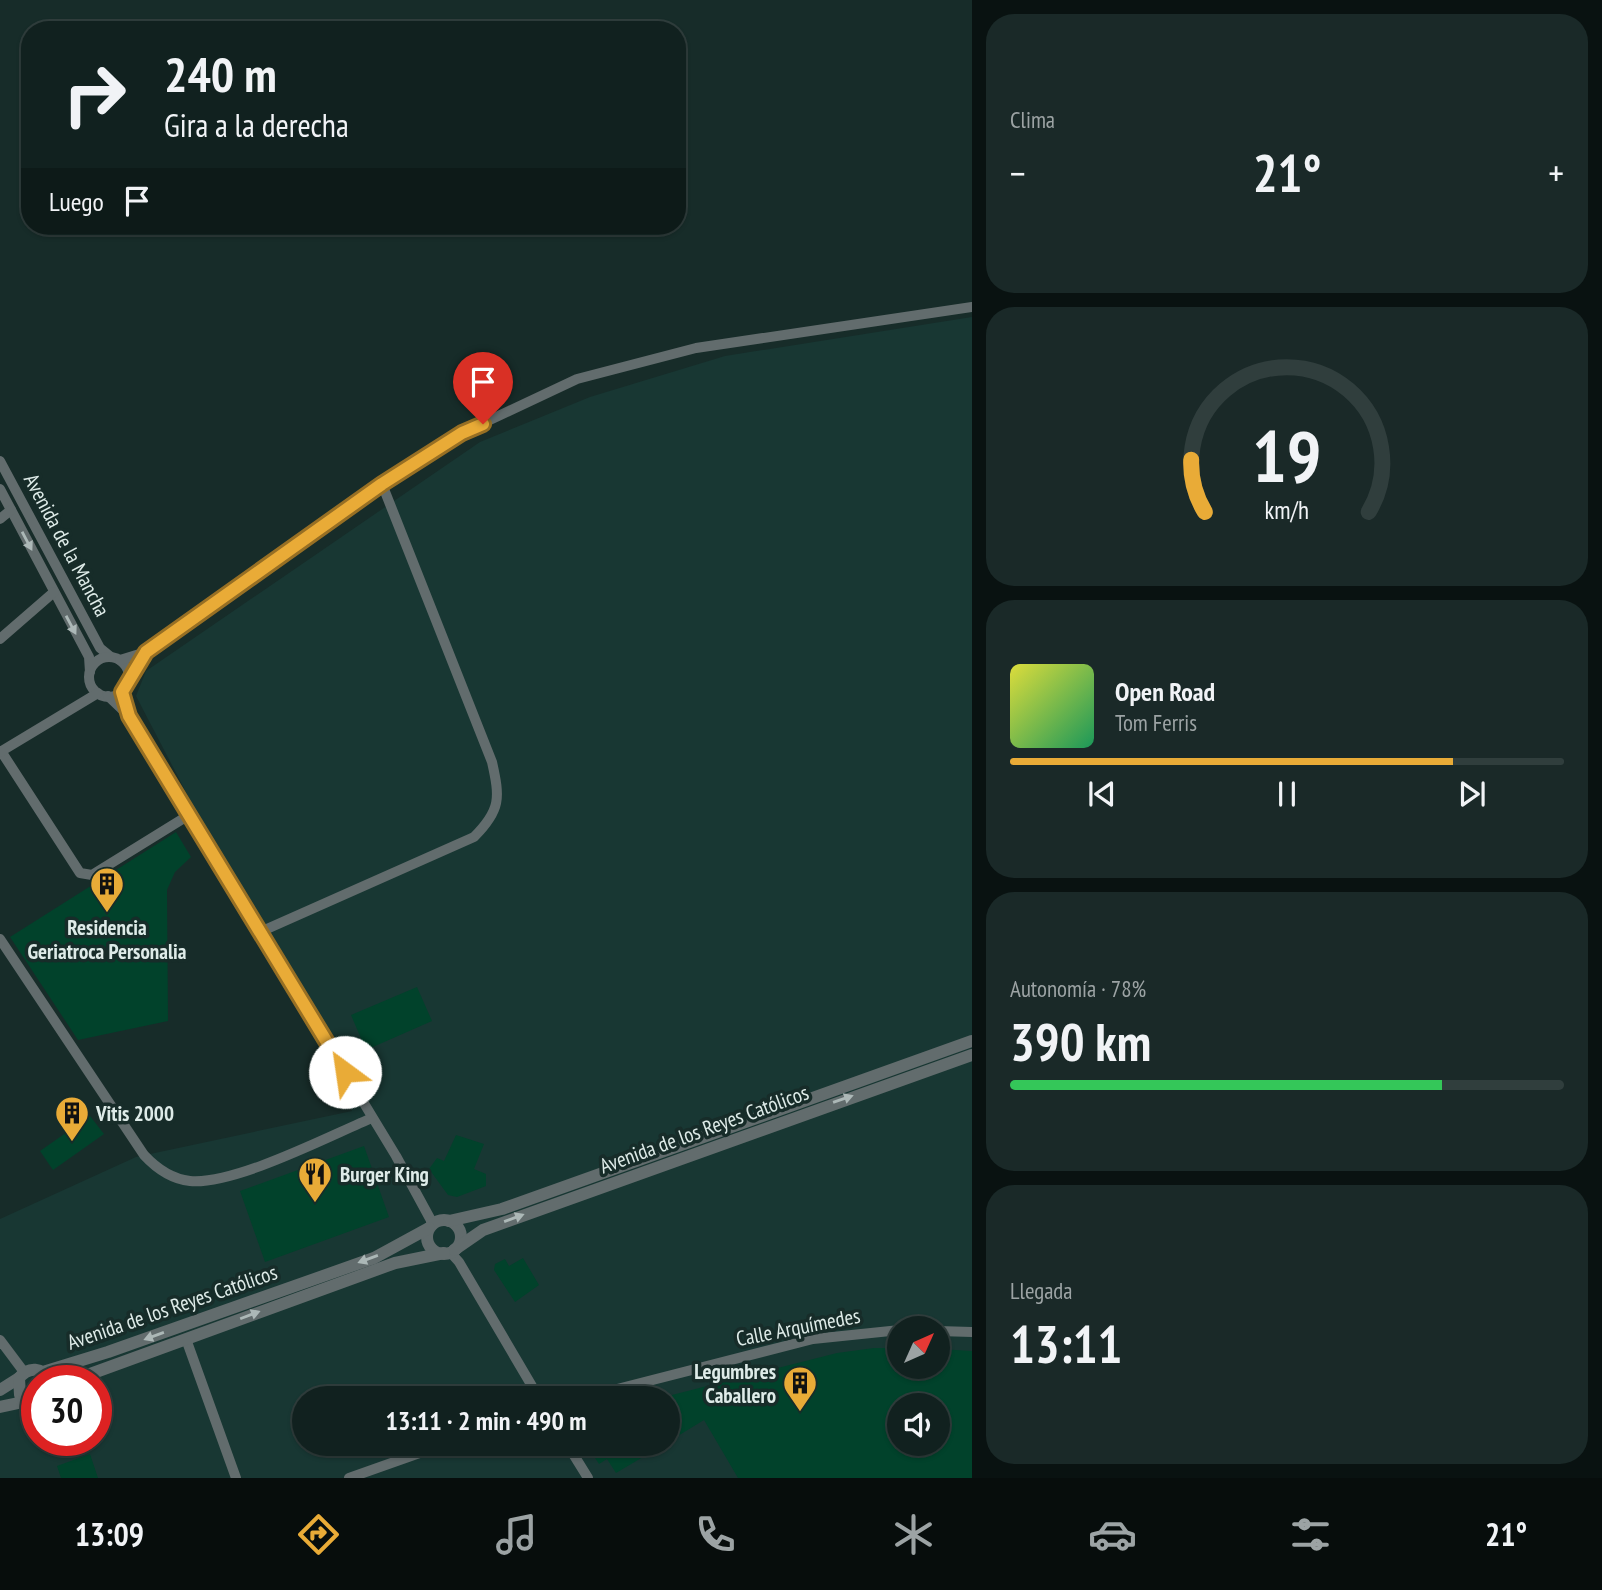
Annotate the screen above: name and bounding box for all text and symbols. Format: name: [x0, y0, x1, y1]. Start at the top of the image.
text: 240 m: [164, 42, 277, 106]
icon: right: [49, 49, 140, 140]
text: Gira a la derecha: [164, 104, 349, 146]
text: Clima: [1010, 105, 1055, 134]
text: 21°: [1253, 139, 1321, 206]
text: −: [1010, 148, 1026, 197]
text: +: [1548, 148, 1564, 197]
icon: arrive: [118, 182, 156, 220]
text: Luego: [49, 185, 104, 218]
pin: [453, 352, 513, 424]
icon: arrive: [464, 363, 502, 401]
text: 19: [1252, 409, 1322, 503]
street label: Avenida de la Mancha: [18, 469, 116, 621]
text: km/h: [1265, 494, 1309, 526]
one-way arrow: [21, 531, 33, 550]
one-way arrow: [65, 615, 77, 635]
text: Open Road: [1115, 675, 1215, 708]
text: Tom Ferris: [1115, 708, 1197, 737]
icon: previous: [1083, 775, 1121, 813]
icon: pause: [1268, 775, 1306, 813]
icon: next: [1453, 775, 1491, 813]
building icon: Residencia Geriatroca Personalia: [88, 865, 126, 914]
place label: Residencia Geriatroca Personalia: [28, 914, 187, 965]
text: Autonomía · 78%: [1010, 974, 1146, 1003]
text: 390 km: [1010, 1008, 1151, 1075]
position arrow: [308, 1035, 382, 1109]
street label: Avenida de los Reyes Católicos: [596, 1079, 812, 1179]
one-way arrow: [833, 1093, 854, 1104]
building icon: Vitis 2000: [53, 1094, 91, 1143]
place label: Vitis 2000: [95, 1100, 174, 1127]
restaurant icon: Burger King: [296, 1155, 334, 1204]
place label: Burger King: [340, 1161, 429, 1188]
one-way arrow: [504, 1213, 525, 1224]
one-way arrow: [358, 1254, 379, 1265]
street label: Avenida de los Reyes Católicos: [63, 1258, 281, 1356]
text: Llegada: [1010, 1276, 1073, 1305]
street label: Calle Arquímedes: [734, 1302, 862, 1352]
one-way arrow: [240, 1309, 261, 1320]
text: 13:11: [1010, 1310, 1122, 1377]
north arrow: [887, 1316, 950, 1379]
map controls: [887, 1316, 950, 1456]
one-way arrow: [144, 1330, 165, 1341]
place label: Legumbres Caballero: [694, 1358, 776, 1409]
building icon: Legumbres Caballero: [781, 1364, 819, 1413]
speed limit sign: 30: [21, 1365, 112, 1456]
button: sound: [887, 1393, 950, 1456]
text: 13:11 · 2 min · 490 m: [386, 1404, 586, 1437]
icon: directions: [294, 1510, 343, 1559]
icon: music: [492, 1510, 541, 1559]
icon: phone: [691, 1510, 740, 1559]
icon: climate: [889, 1510, 938, 1559]
icon: car: [1088, 1510, 1137, 1559]
icon: filters: [1286, 1510, 1335, 1559]
text: 13:09: [75, 1513, 144, 1555]
text: 21°: [1485, 1513, 1527, 1555]

